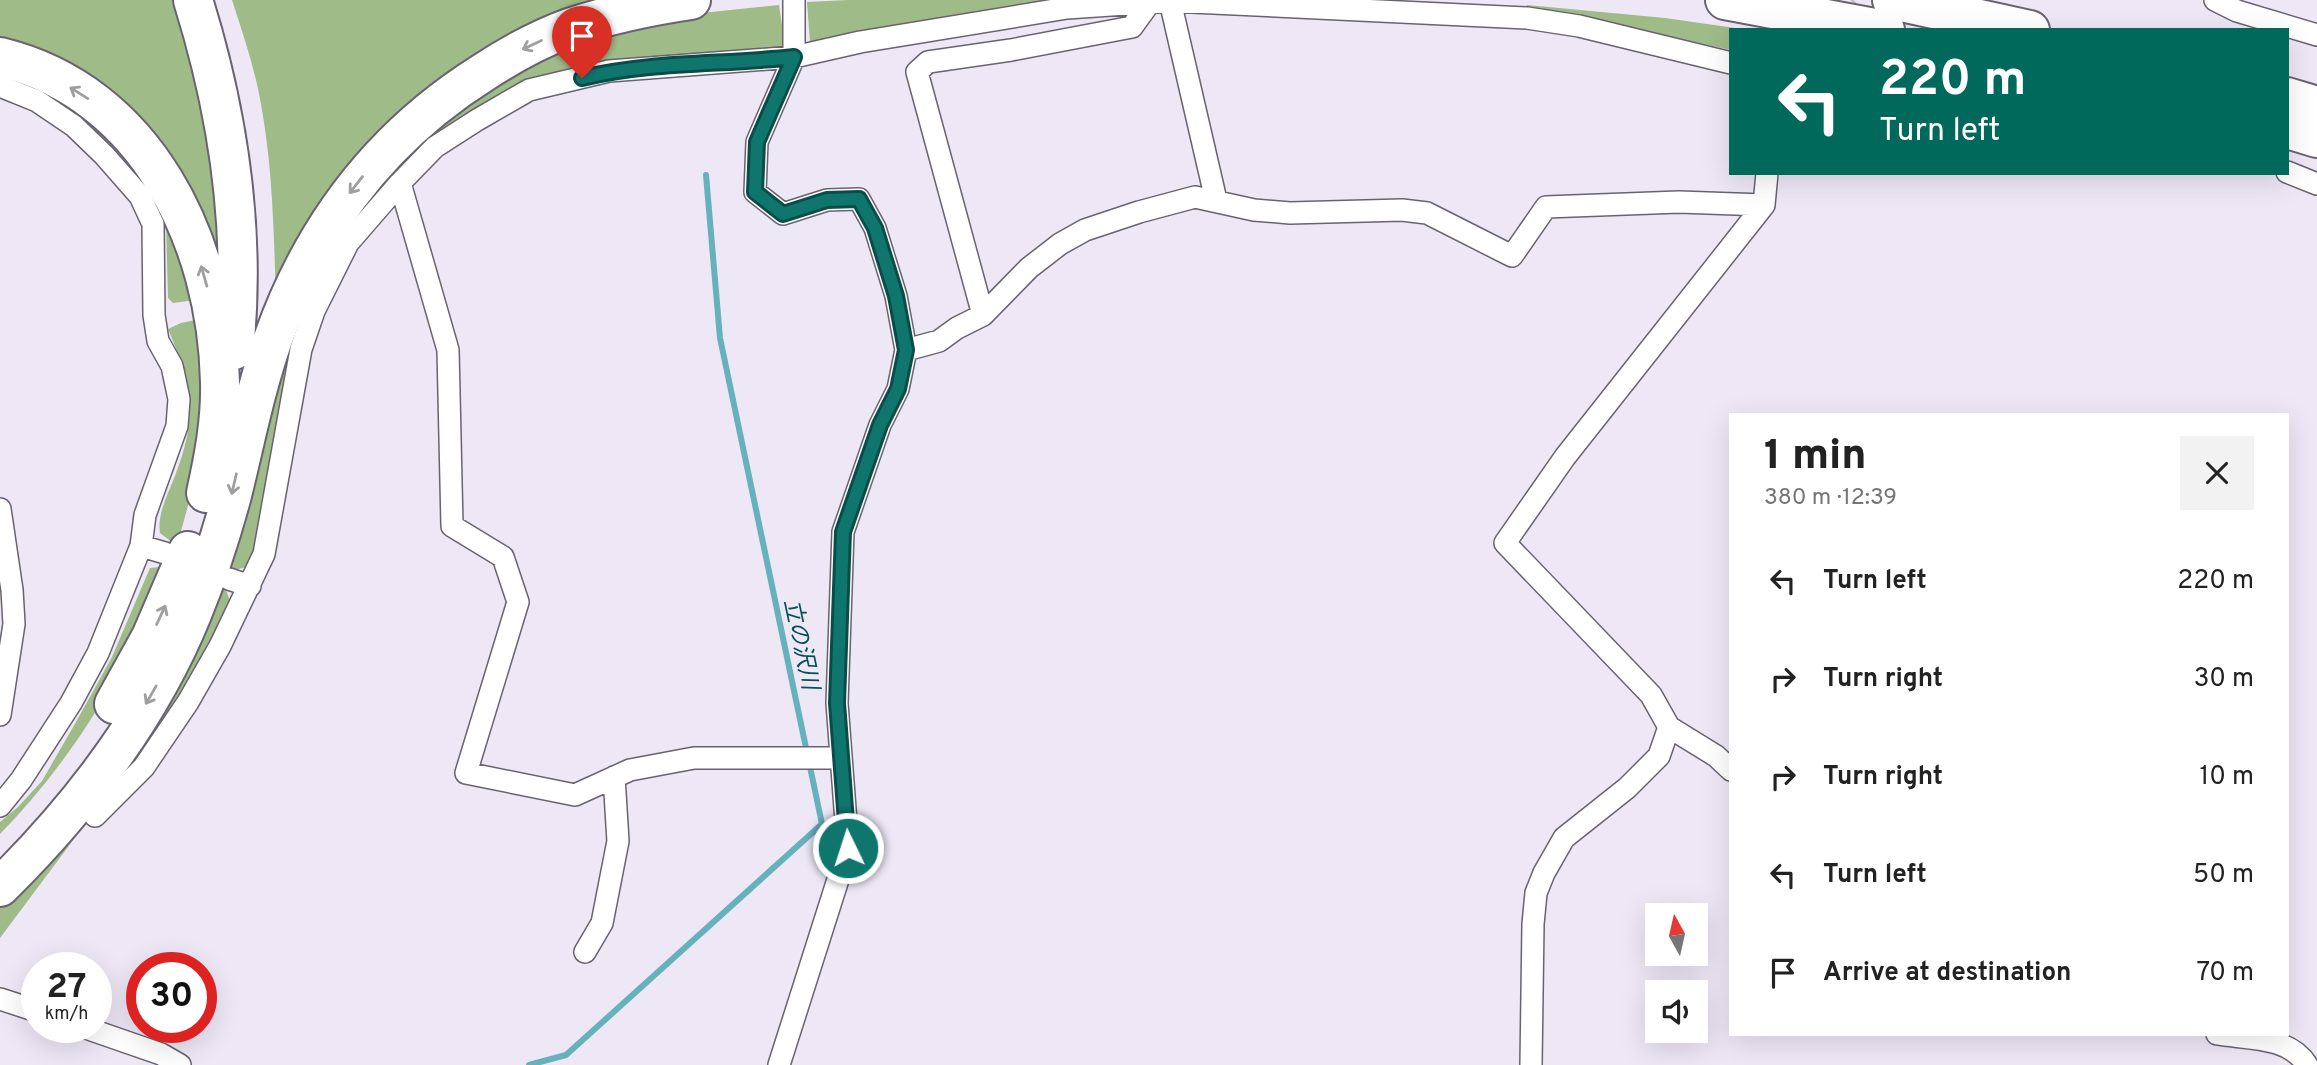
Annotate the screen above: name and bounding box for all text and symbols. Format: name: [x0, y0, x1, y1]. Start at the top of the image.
pin: [552, 6, 612, 78]
icon: arrive: [563, 17, 601, 55]
one-way arrow: [522, 38, 543, 52]
text: 220 m: [1879, 51, 2026, 113]
icon: left: [1764, 56, 1855, 147]
one-way arrow: [69, 86, 89, 100]
text: Turn left: [1879, 112, 2000, 152]
one-way arrow: [348, 176, 363, 194]
one-way arrow: [197, 265, 210, 287]
text: 1 min: [1764, 431, 1867, 484]
button: close: [2180, 436, 2254, 510]
one-way arrow: [227, 472, 241, 495]
text: 380 m · 12:39: [1764, 484, 1897, 513]
icon: left: [1764, 562, 1802, 600]
text: Turn left: [1823, 565, 1927, 598]
text: 220 m: [2177, 565, 2254, 598]
water label: 立の沢川: [776, 597, 824, 695]
one-way arrow: [155, 605, 169, 626]
icon: right: [1764, 660, 1802, 698]
text: Turn right: [1823, 663, 1943, 696]
text: 30 m: [2194, 663, 2254, 696]
one-way arrow: [143, 684, 157, 704]
icon: right: [1764, 758, 1802, 796]
text: Turn right: [1823, 761, 1943, 794]
text: 10 m: [2199, 761, 2254, 794]
position arrow: [811, 811, 885, 885]
icon: left: [1764, 856, 1802, 894]
text: Turn left: [1823, 859, 1927, 892]
text: 50 m: [2193, 859, 2254, 892]
north arrow: [1645, 903, 1708, 966]
map controls: [1645, 903, 1708, 1043]
speed limit sign: 30: [126, 952, 217, 1043]
icon: arrive: [1764, 954, 1802, 992]
text: Arrive at destination: [1823, 957, 2071, 990]
text: 70 m: [2196, 957, 2254, 990]
text: 27: [47, 966, 86, 1010]
button: sound: [1645, 980, 1708, 1043]
text: km/h: [45, 1003, 88, 1026]

